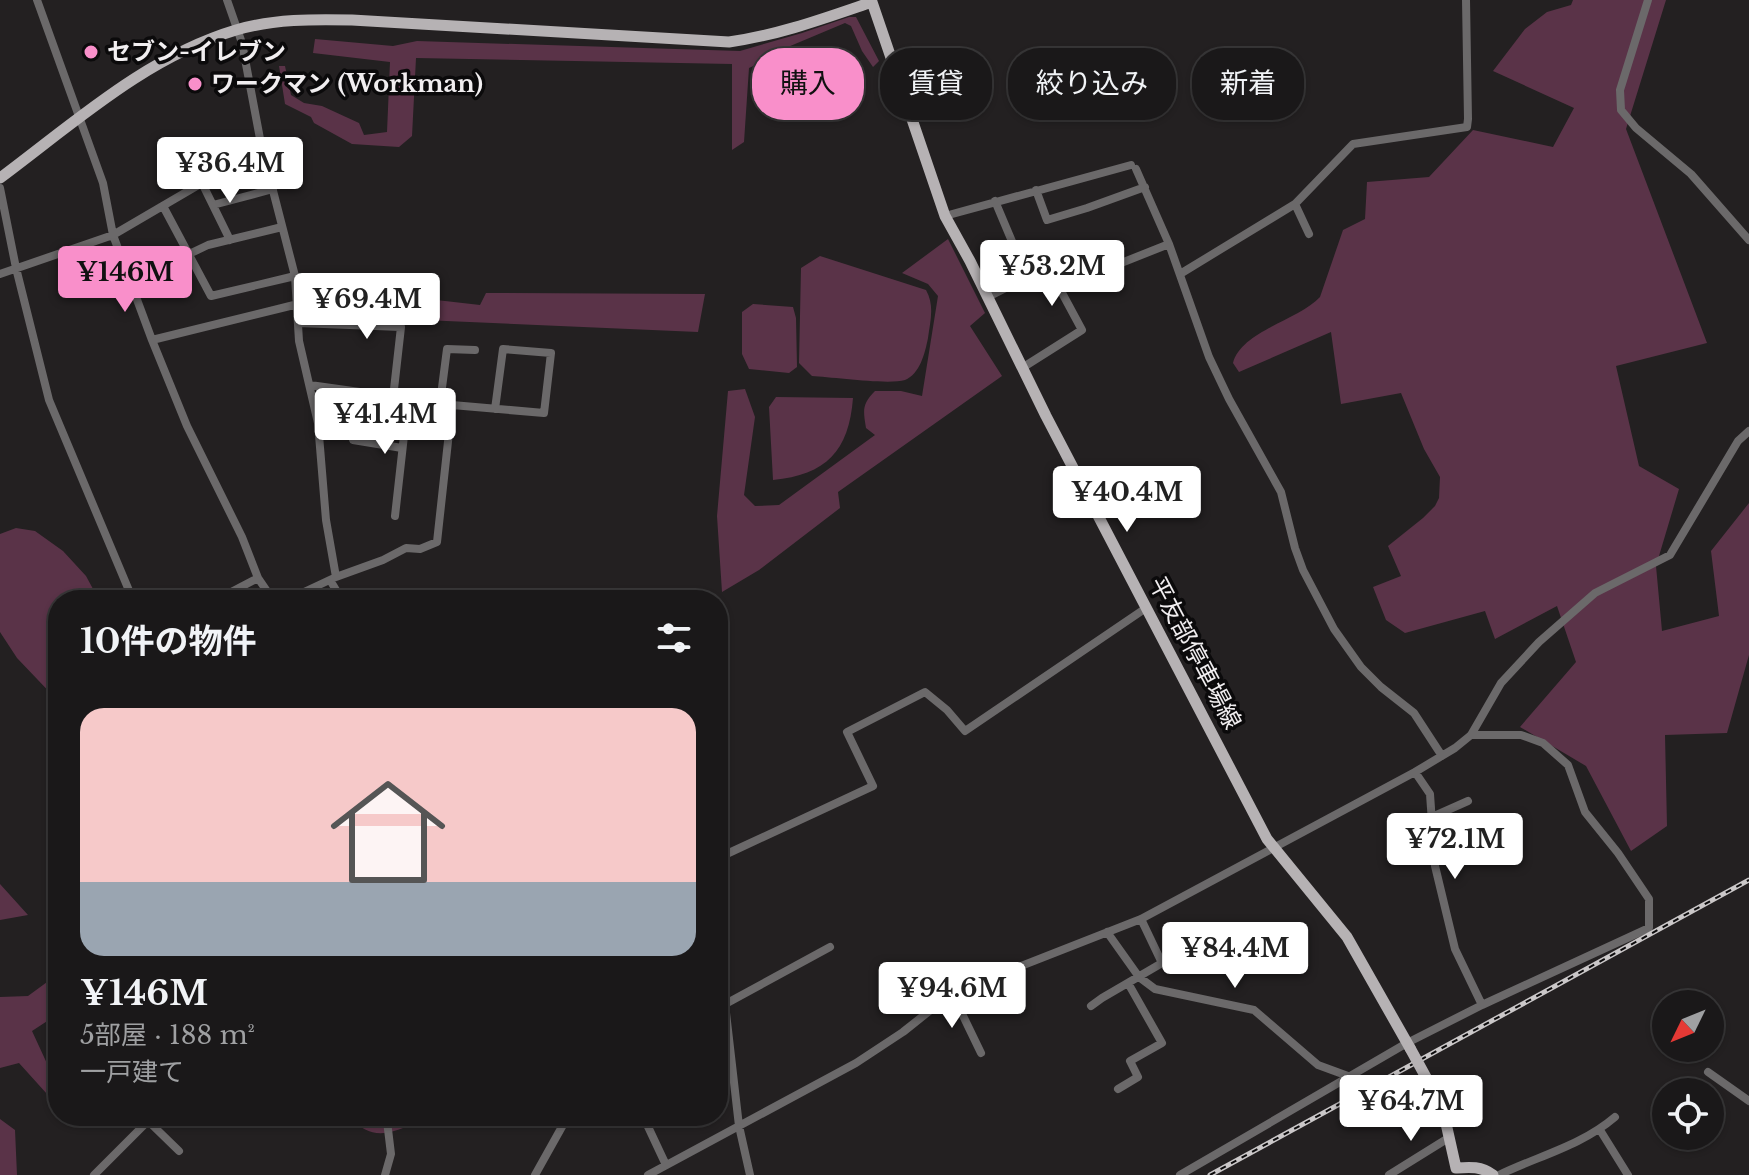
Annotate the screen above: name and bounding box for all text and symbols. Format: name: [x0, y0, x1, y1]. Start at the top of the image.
place label: セブン-イレブン: [107, 37, 286, 66]
marker: セブン-イレブン: [82, 43, 100, 61]
chip: 購入: [752, 48, 864, 120]
chip: 賃貸: [880, 48, 992, 120]
chip: 絞り込み: [1008, 48, 1176, 120]
chip: 新着: [1192, 48, 1304, 120]
place label: ワークマン (Workman): [211, 69, 483, 98]
marker: ワークマン (Workman): [186, 75, 204, 93]
pin: ¥36.4M: [165, 137, 295, 205]
text: ¥36.4M: [175, 147, 285, 179]
pin: ¥53.2M: [987, 240, 1117, 308]
pin: ¥146M: [69, 246, 181, 314]
text: ¥53.2M: [998, 250, 1106, 282]
text: ¥146M: [76, 256, 174, 288]
pin: ¥69.4M: [302, 273, 432, 341]
text: ¥69.4M: [312, 283, 422, 315]
pin: ¥41.4M: [320, 388, 450, 456]
text: ¥41.4M: [333, 398, 437, 430]
pin: ¥40.4M: [1062, 466, 1192, 534]
text: ¥40.4M: [1071, 476, 1183, 508]
street label: 平友部停車場線: [1143, 572, 1248, 734]
icon: filters: [652, 616, 696, 660]
text: 10件の物件: [80, 620, 257, 662]
icon: home: [316, 760, 460, 904]
pin: ¥72.1M: [1390, 813, 1520, 881]
text: ¥72.1M: [1405, 823, 1505, 855]
pin: ¥84.4M: [1170, 922, 1300, 990]
text: ¥84.4M: [1180, 932, 1290, 964]
pin: ¥94.6M: [887, 962, 1017, 1030]
text: ¥146M: [80, 972, 208, 1014]
text: ¥94.6M: [897, 972, 1007, 1004]
north arrow: [1652, 990, 1724, 1062]
map controls: [1652, 990, 1724, 1150]
text: 5部屋 · 188 m²: [80, 1019, 255, 1051]
text: 一戸建て: [80, 1056, 184, 1088]
pin: ¥64.7M: [1346, 1075, 1476, 1143]
button: locate: [1652, 1078, 1724, 1150]
text: ¥64.7M: [1358, 1085, 1464, 1117]

